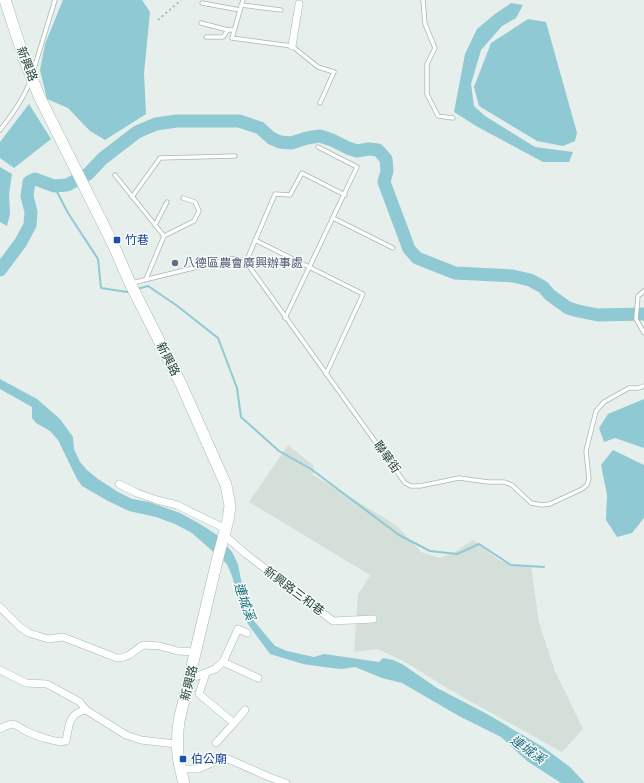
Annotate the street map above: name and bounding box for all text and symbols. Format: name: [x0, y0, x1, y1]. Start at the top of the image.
street label: 新興路: [14, 44, 41, 83]
place label: 竹巷: [125, 232, 149, 247]
marker: 竹巷: [112, 235, 122, 245]
place label: 八德區農會廣興辦事處: [183, 255, 303, 270]
marker: 八德區農會廣興辦事處: [170, 258, 180, 268]
street label: 新興路: [154, 339, 183, 378]
street label: 聯華街: [371, 438, 404, 476]
street label: 新興路三和巷: [261, 563, 328, 618]
water label: 連城溪: [230, 580, 260, 624]
street label: 新興路: [177, 664, 200, 702]
water label: 連城溪: [507, 731, 550, 769]
place label: 伯公廟: [191, 751, 227, 766]
marker: 伯公廟: [178, 754, 188, 764]

